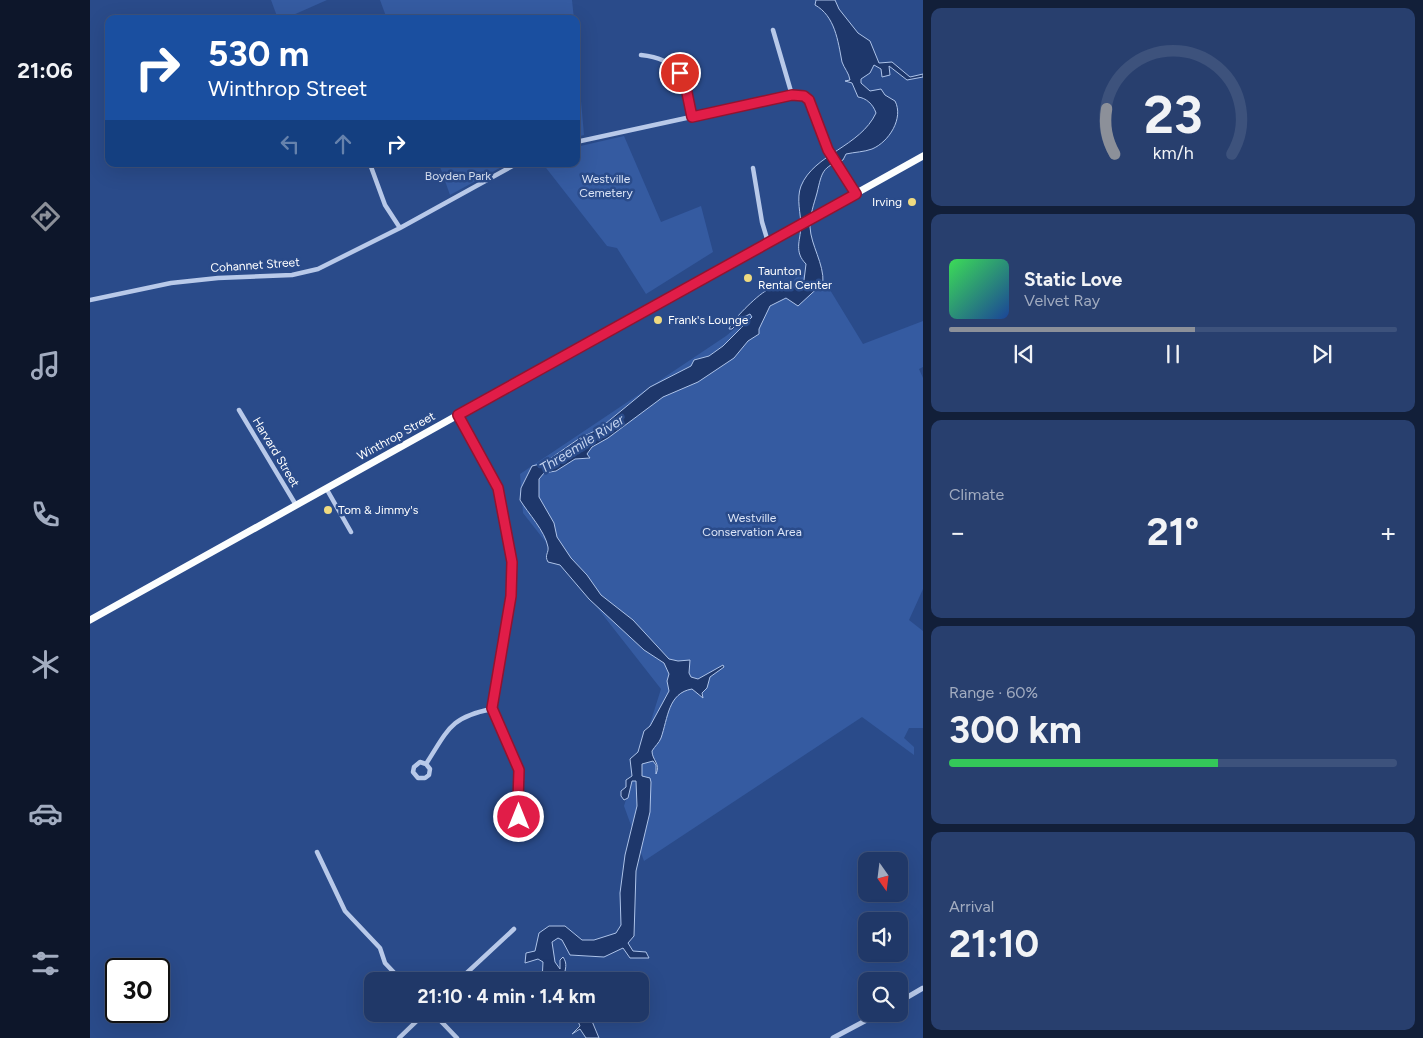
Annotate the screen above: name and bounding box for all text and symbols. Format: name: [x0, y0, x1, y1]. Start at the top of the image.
text: 530 m: [208, 33, 309, 75]
icon: right: [125, 35, 190, 100]
pin: [659, 52, 701, 94]
text: 21:06: [17, 57, 73, 84]
icon: arrive: [666, 59, 694, 87]
text: Winthrop Street: [208, 75, 367, 102]
text: 23: [1143, 84, 1203, 146]
icon: left: [276, 130, 304, 158]
icon: ahead: [329, 130, 357, 158]
icon: right: [382, 130, 410, 158]
text: km/h: [1153, 142, 1193, 163]
park label: Boyden Park: [425, 169, 491, 183]
park label: Westville Cemetery: [579, 172, 633, 200]
place label: Irving: [872, 195, 902, 209]
marker: Irving: [906, 196, 918, 208]
icon: directions: [28, 199, 63, 234]
street label: Cohannet Street: [210, 255, 301, 275]
place label: Taunton Rental Center: [758, 264, 832, 292]
text: Static Love: [1024, 268, 1122, 291]
marker: Taunton Rental Center: [742, 272, 754, 284]
text: Velvet Ray: [1024, 291, 1100, 310]
place label: Frank's Lounge: [668, 313, 749, 327]
marker: Frank's Lounge: [652, 314, 664, 326]
icon: previous: [1010, 340, 1038, 368]
icon: pause: [1159, 340, 1187, 368]
icon: next: [1308, 340, 1336, 368]
icon: music: [28, 348, 63, 383]
street label: Winthrop Street: [355, 409, 438, 463]
water label: Threemile River: [537, 411, 629, 477]
street label: Harvard Street: [250, 415, 303, 490]
text: Climate: [949, 485, 1004, 504]
icon: phone: [28, 497, 63, 532]
place label: Tom & Jimmy's: [338, 503, 419, 517]
marker: Tom & Jimmy's: [322, 504, 334, 516]
text: 21°: [1147, 509, 1199, 555]
park label: Westville Conservation Area: [702, 511, 802, 539]
text: −: [949, 515, 966, 549]
text: +: [1380, 515, 1397, 549]
icon: climate: [28, 647, 63, 682]
text: Range · 60%: [949, 683, 1038, 702]
text: 300 km: [949, 707, 1082, 753]
position arrow: [492, 790, 544, 842]
icon: car: [28, 796, 63, 831]
north arrow: [858, 852, 908, 902]
map controls: [858, 852, 908, 1022]
text: Arrival: [949, 897, 994, 916]
button: sound: [858, 912, 908, 962]
text: 21:10: [949, 921, 1039, 967]
icon: filters: [28, 946, 63, 981]
speed limit sign: 30: [105, 958, 170, 1023]
button: search: [858, 972, 908, 1022]
text: 21:10 · 4 min · 1.4 km: [418, 985, 596, 1008]

